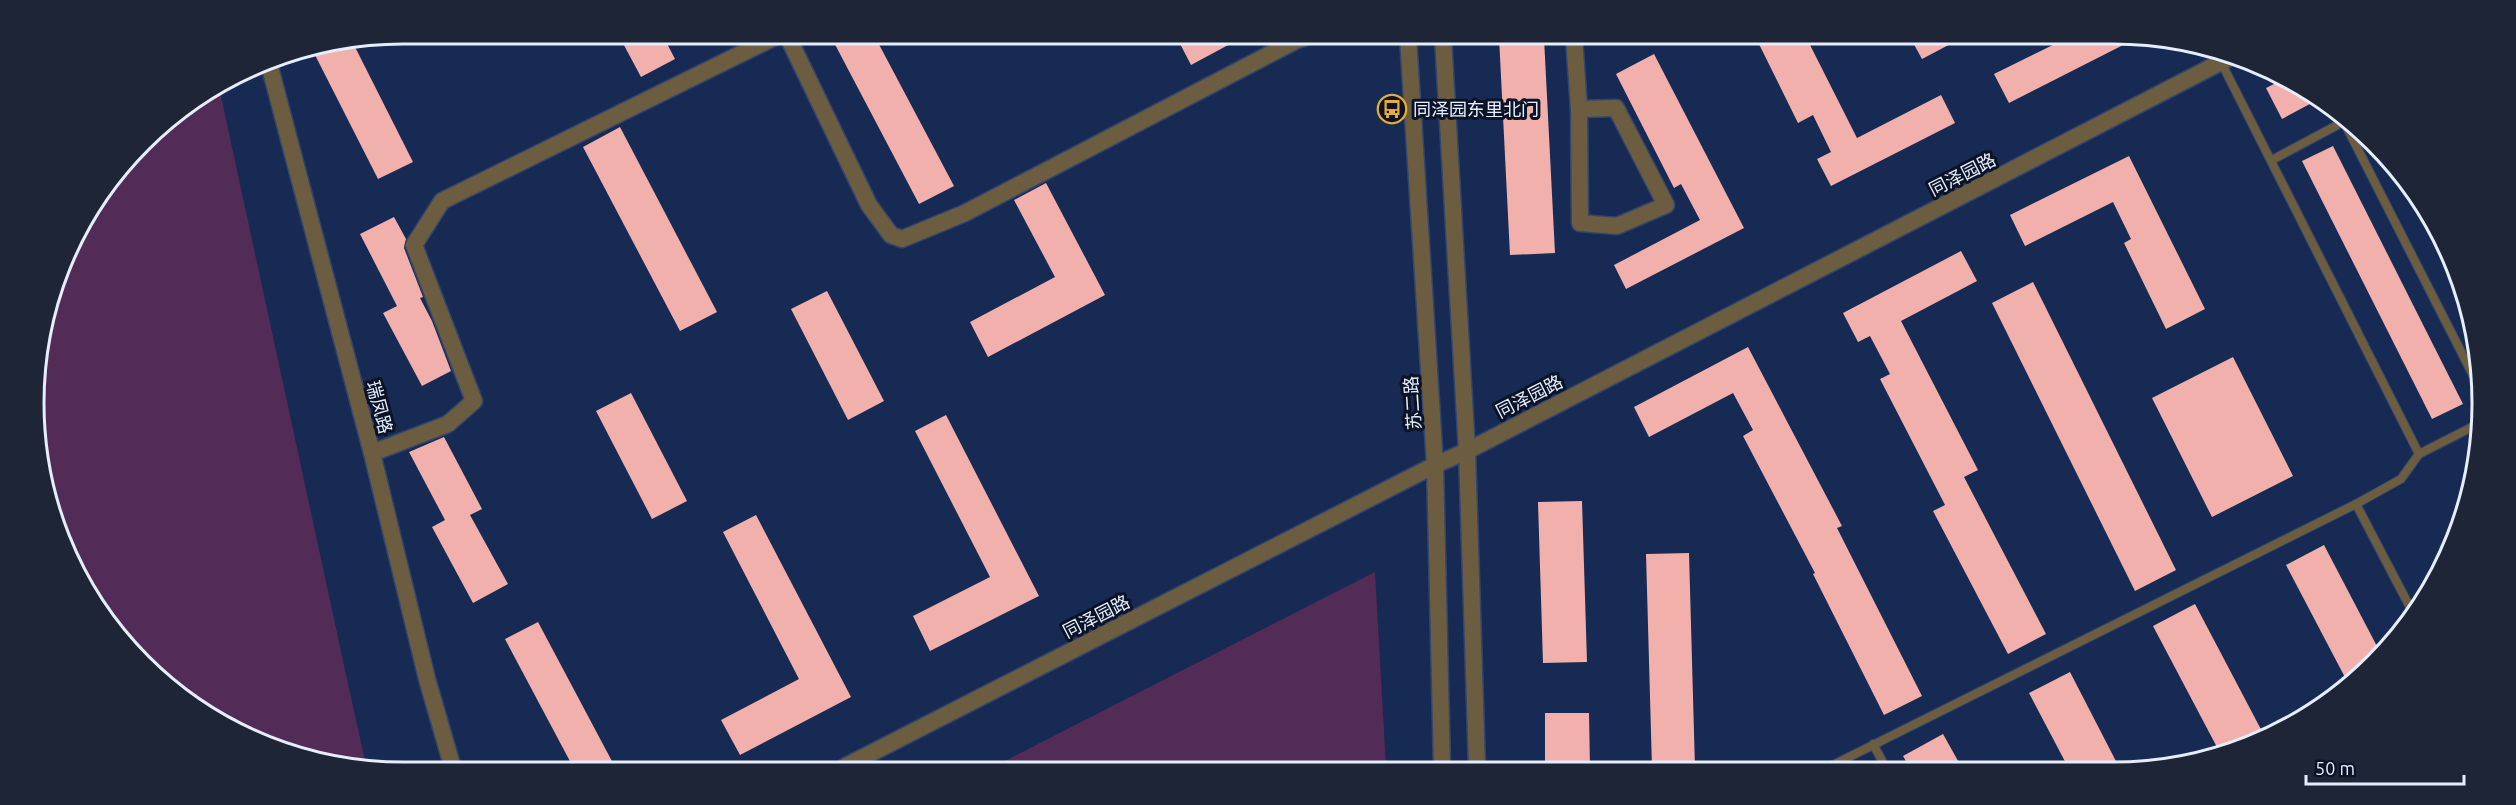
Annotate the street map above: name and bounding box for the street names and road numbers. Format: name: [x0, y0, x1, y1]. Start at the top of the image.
street label: 同泽园路: [1925, 149, 1999, 199]
street label: 同泽园路: [1492, 371, 1566, 421]
street label: 苏二路: [1400, 375, 1424, 431]
street label: 瑞凤路: [363, 378, 397, 436]
street label: 同泽园路: [1059, 591, 1133, 641]

